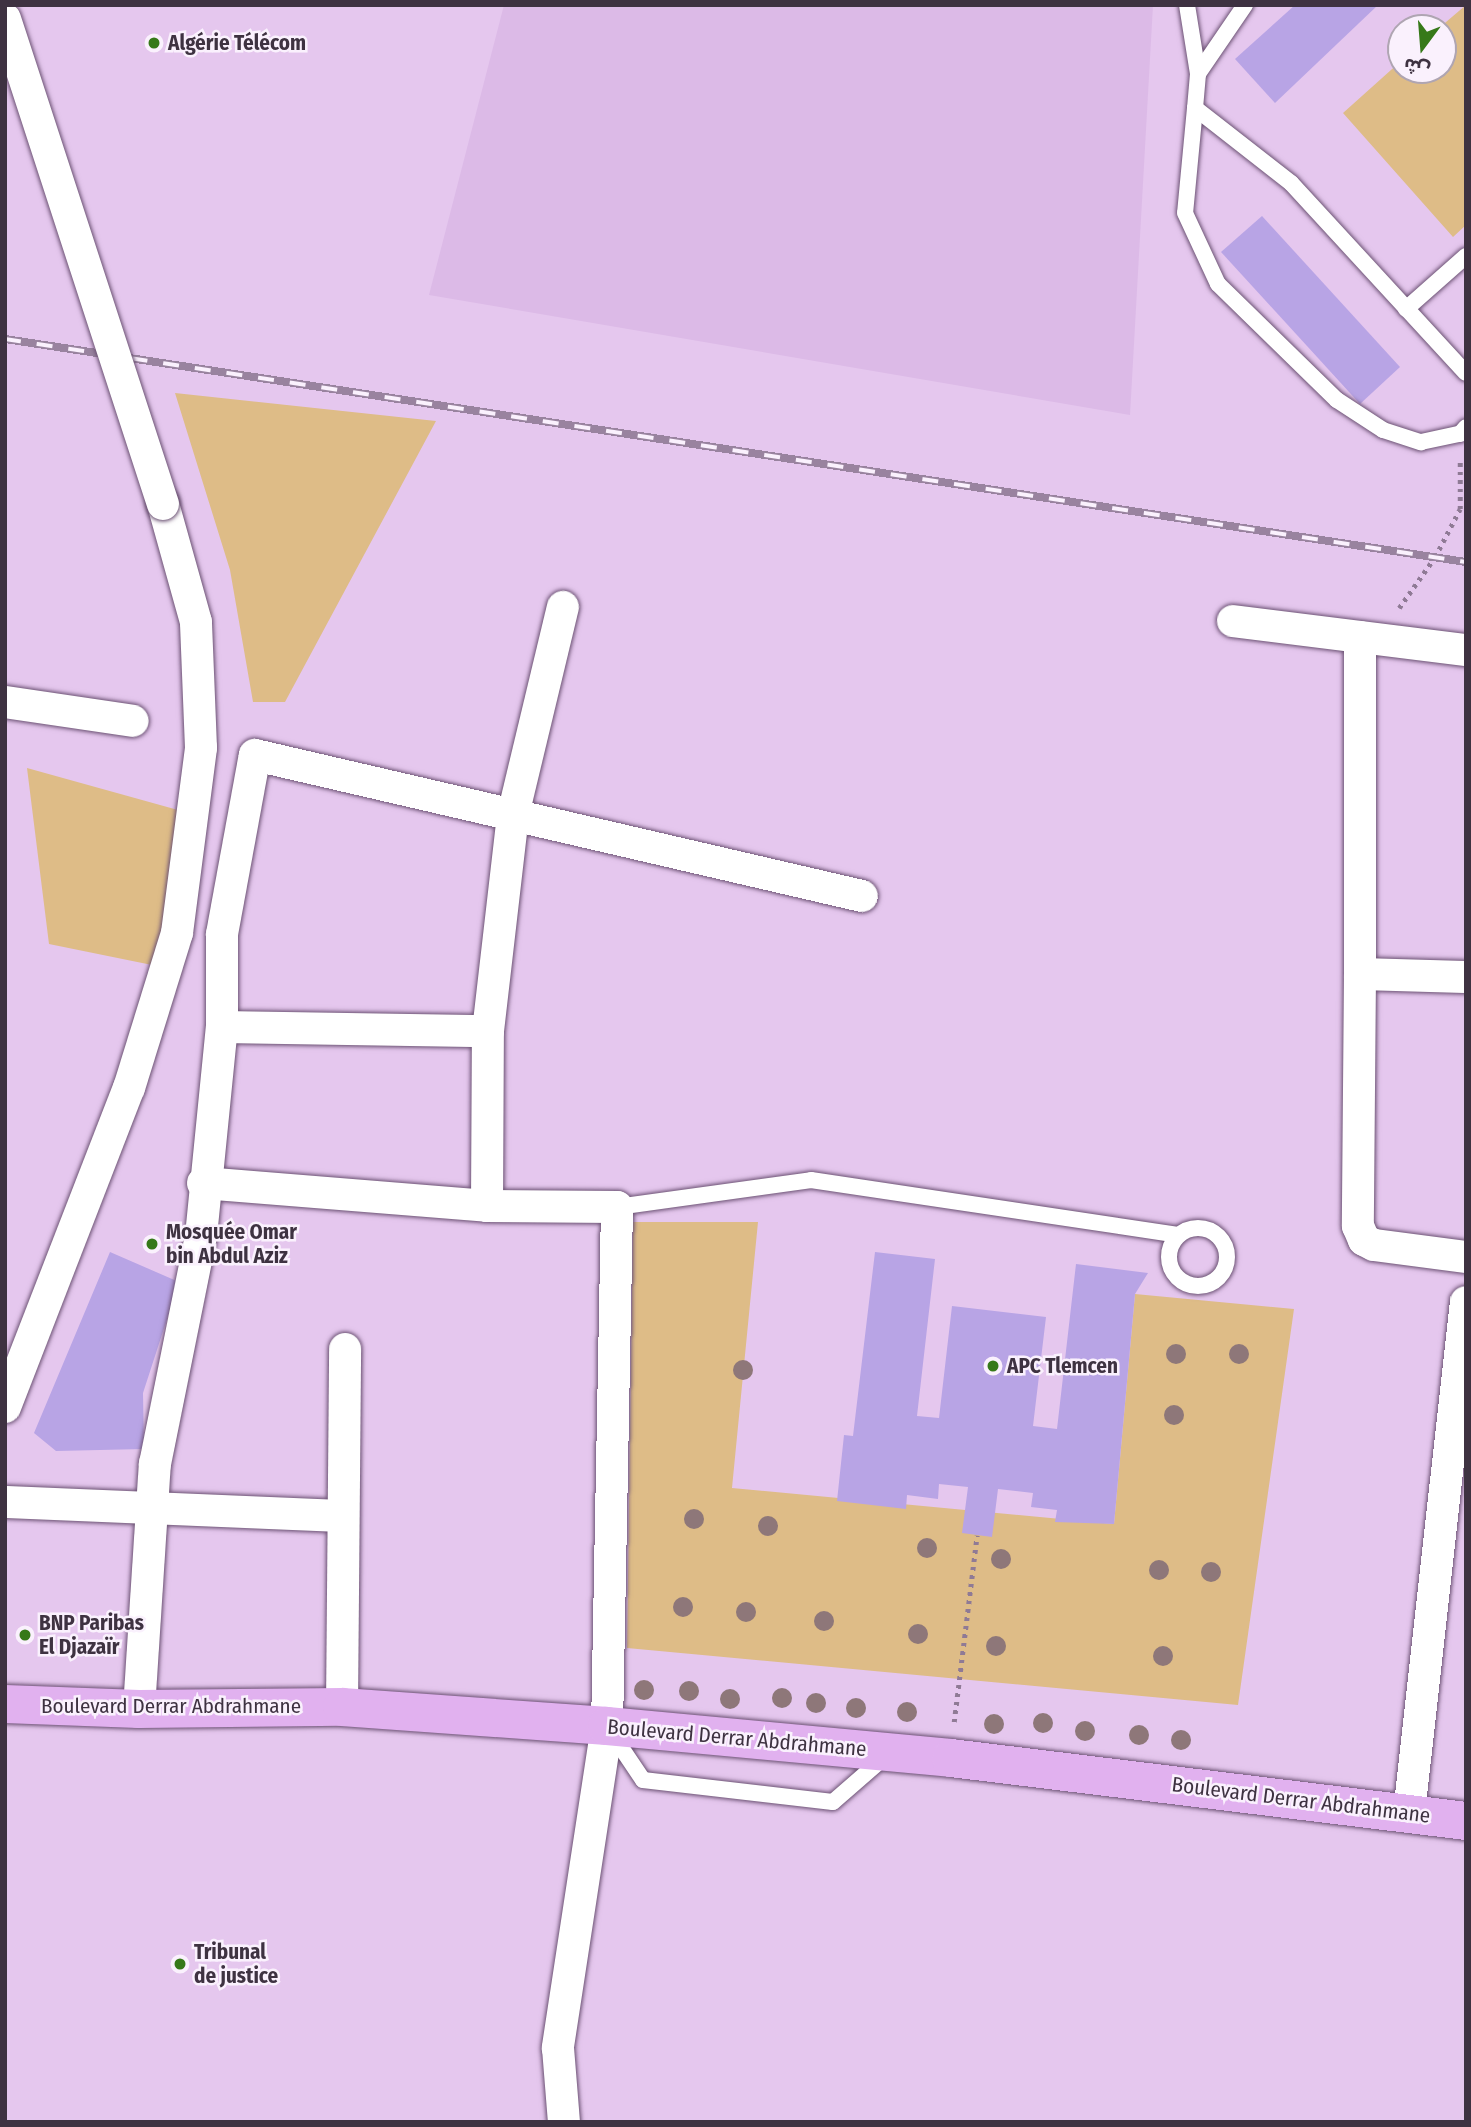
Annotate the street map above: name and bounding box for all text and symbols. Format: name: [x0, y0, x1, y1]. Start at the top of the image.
north arrow: [1387, 14, 1457, 84]
place label: Algérie Télécom: [168, 30, 306, 56]
marker: Algérie Télécom: [146, 35, 162, 51]
text: ش: [1401, 53, 1432, 82]
place label: Mosquée Omar bin Abdul Aziz: [166, 1219, 297, 1269]
marker: Mosquée Omar bin Abdul Aziz: [144, 1236, 160, 1252]
place label: APC Tlemcen: [1007, 1353, 1118, 1379]
marker: APC Tlemcen: [985, 1358, 1001, 1374]
place label: BNP Paribas El Djazaïr: [39, 1610, 144, 1660]
marker: BNP Paribas El Djazaïr: [17, 1627, 33, 1643]
street label: Boulevard Derrar Abdrahmane: [41, 1693, 301, 1719]
street label: Boulevard Derrar Abdrahmane: [606, 1714, 868, 1762]
street label: Boulevard Derrar Abdrahmane: [1170, 1772, 1432, 1828]
place label: Tribunal de justice: [194, 1939, 278, 1989]
marker: Tribunal de justice: [172, 1956, 188, 1972]

